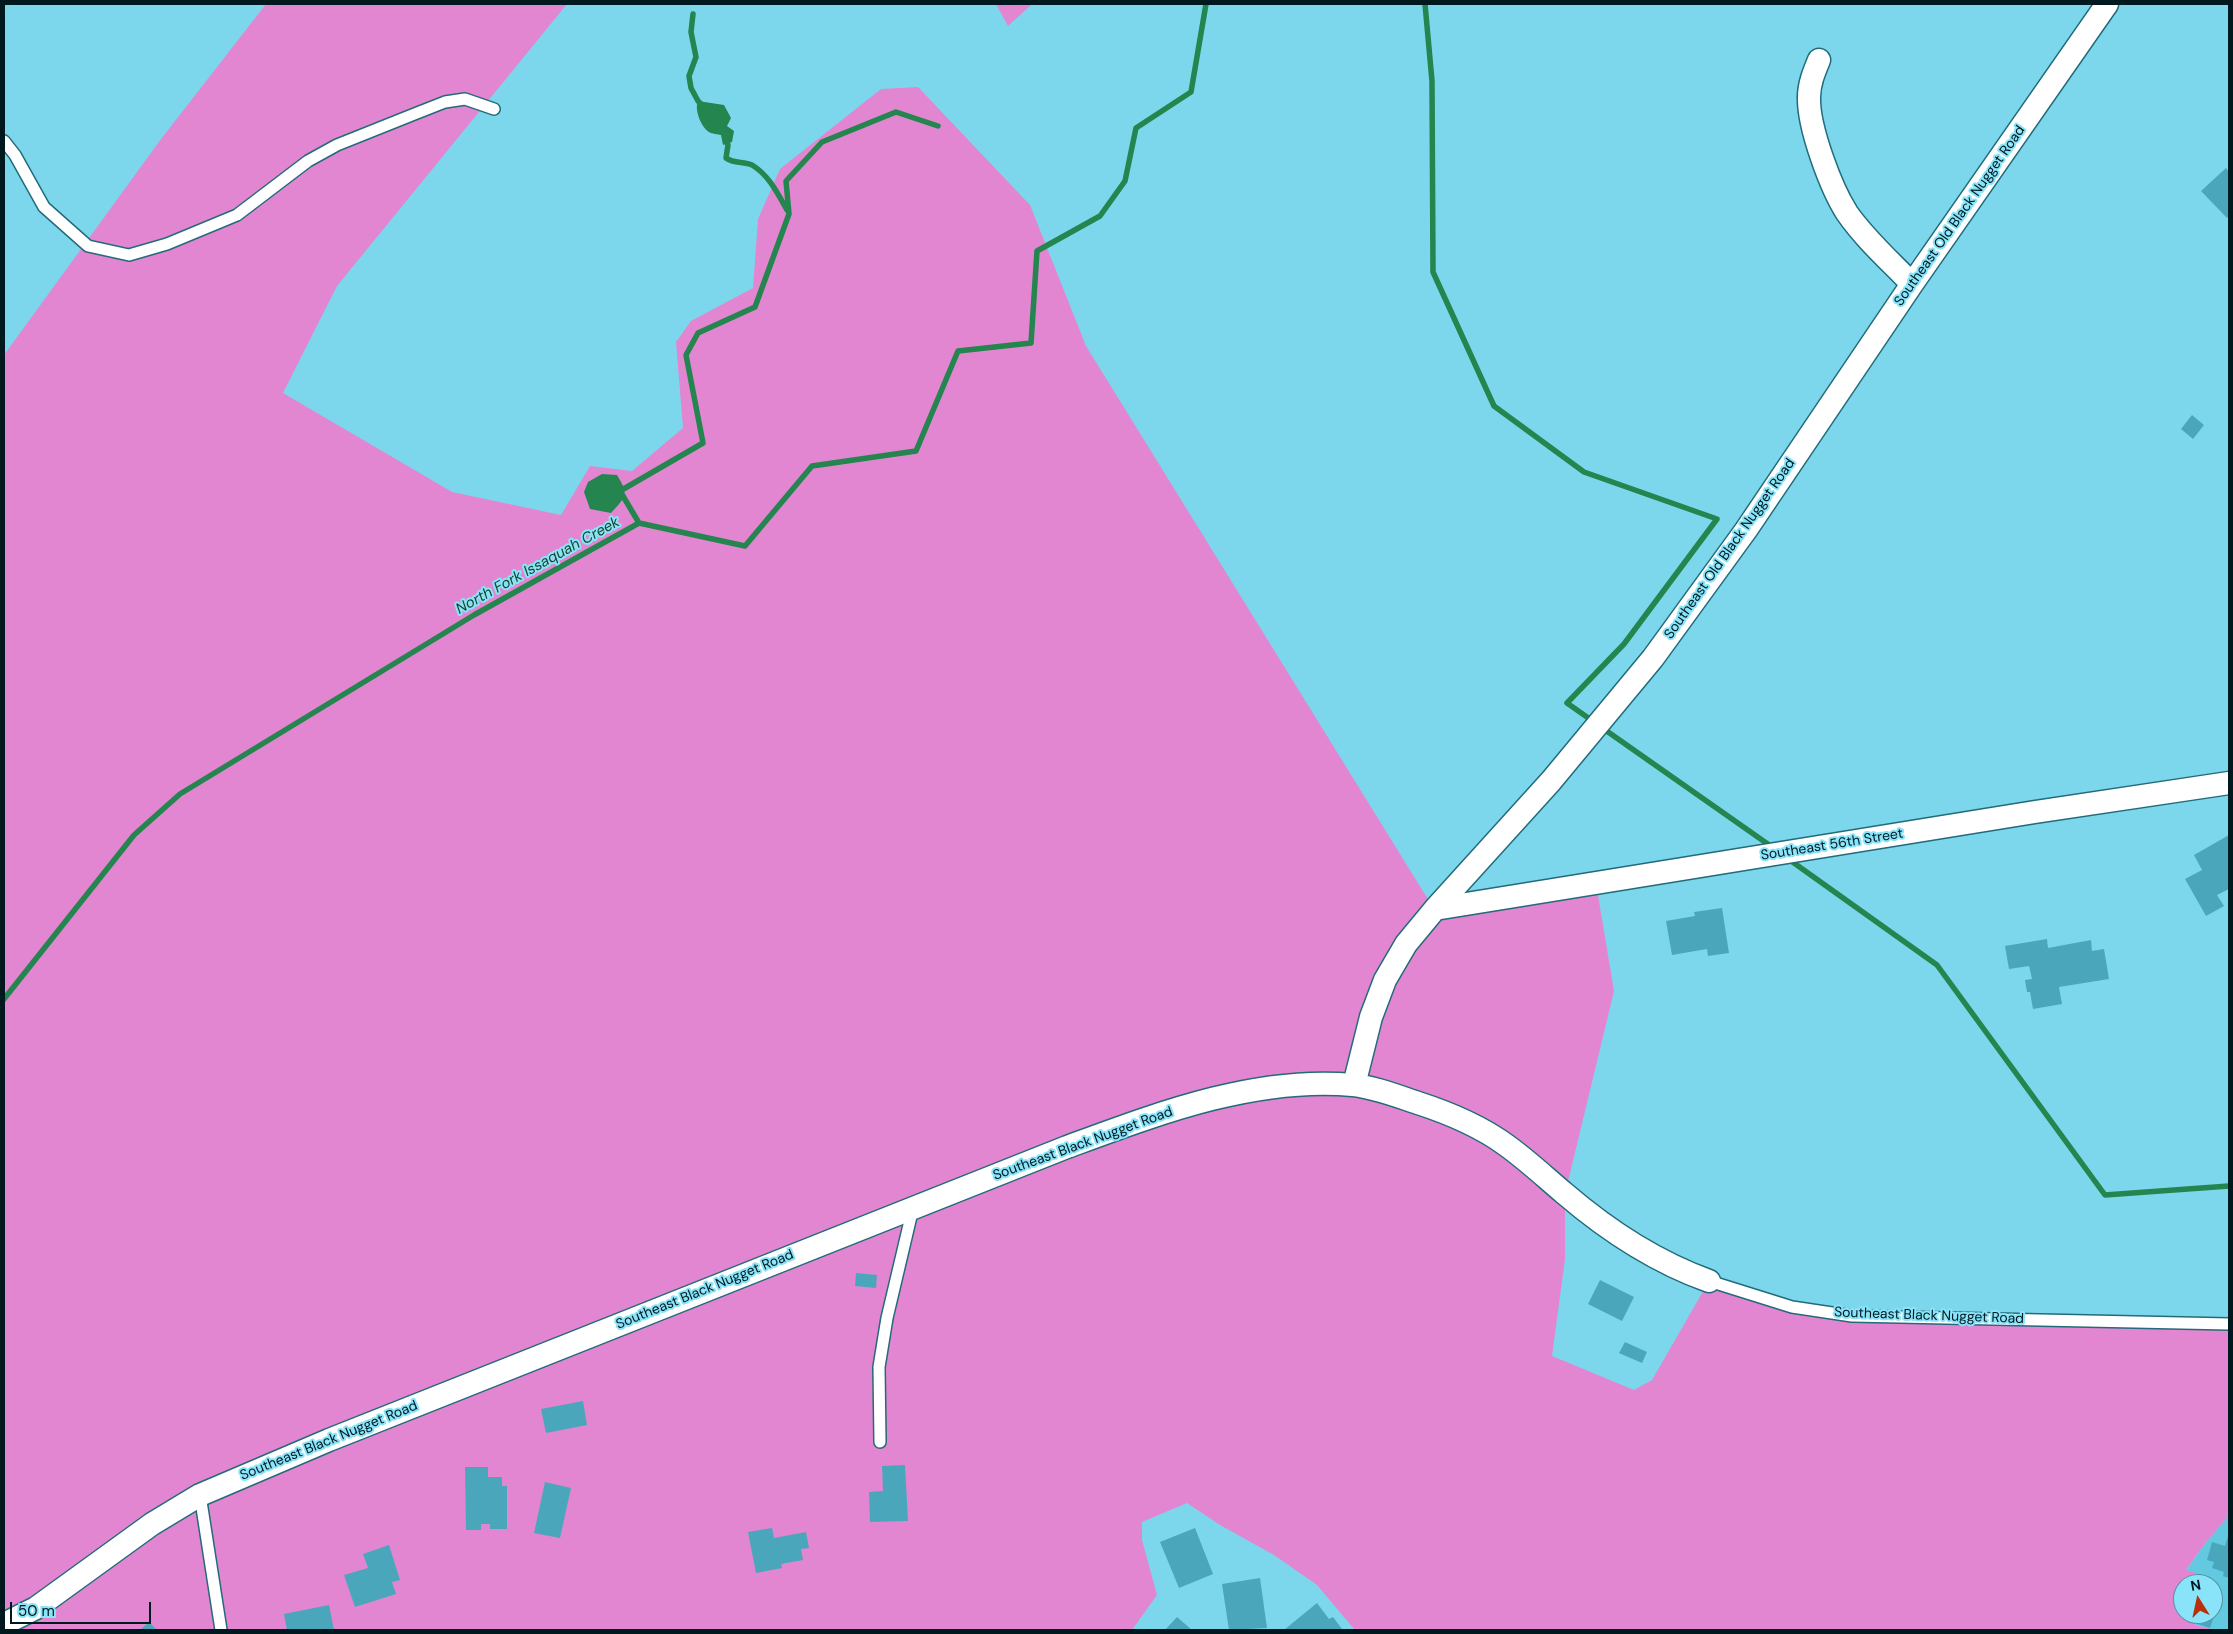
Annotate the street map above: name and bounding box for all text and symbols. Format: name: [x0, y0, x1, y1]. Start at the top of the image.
street label: Southeast Old Black Nugget Road: [1891, 123, 2029, 309]
street label: Southeast Old Black Nugget Road: [1661, 456, 1799, 642]
water label: North Fork Issaquah Creek: [453, 513, 623, 619]
street label: Southeast 56th Street: [1760, 825, 1904, 865]
street label: Southeast Black Nugget Road: [991, 1104, 1175, 1184]
street label: Southeast Black Nugget Road: [614, 1247, 796, 1333]
street label: Southeast Black Nugget Road: [1834, 1304, 2024, 1328]
street label: Southeast Black Nugget Road: [238, 1398, 420, 1484]
north arrow: [2173, 1574, 2223, 1624]
text: N: [2189, 1575, 2202, 1595]
scale bar: [12, 1592, 154, 1624]
text: 50 m: [18, 1601, 55, 1621]

